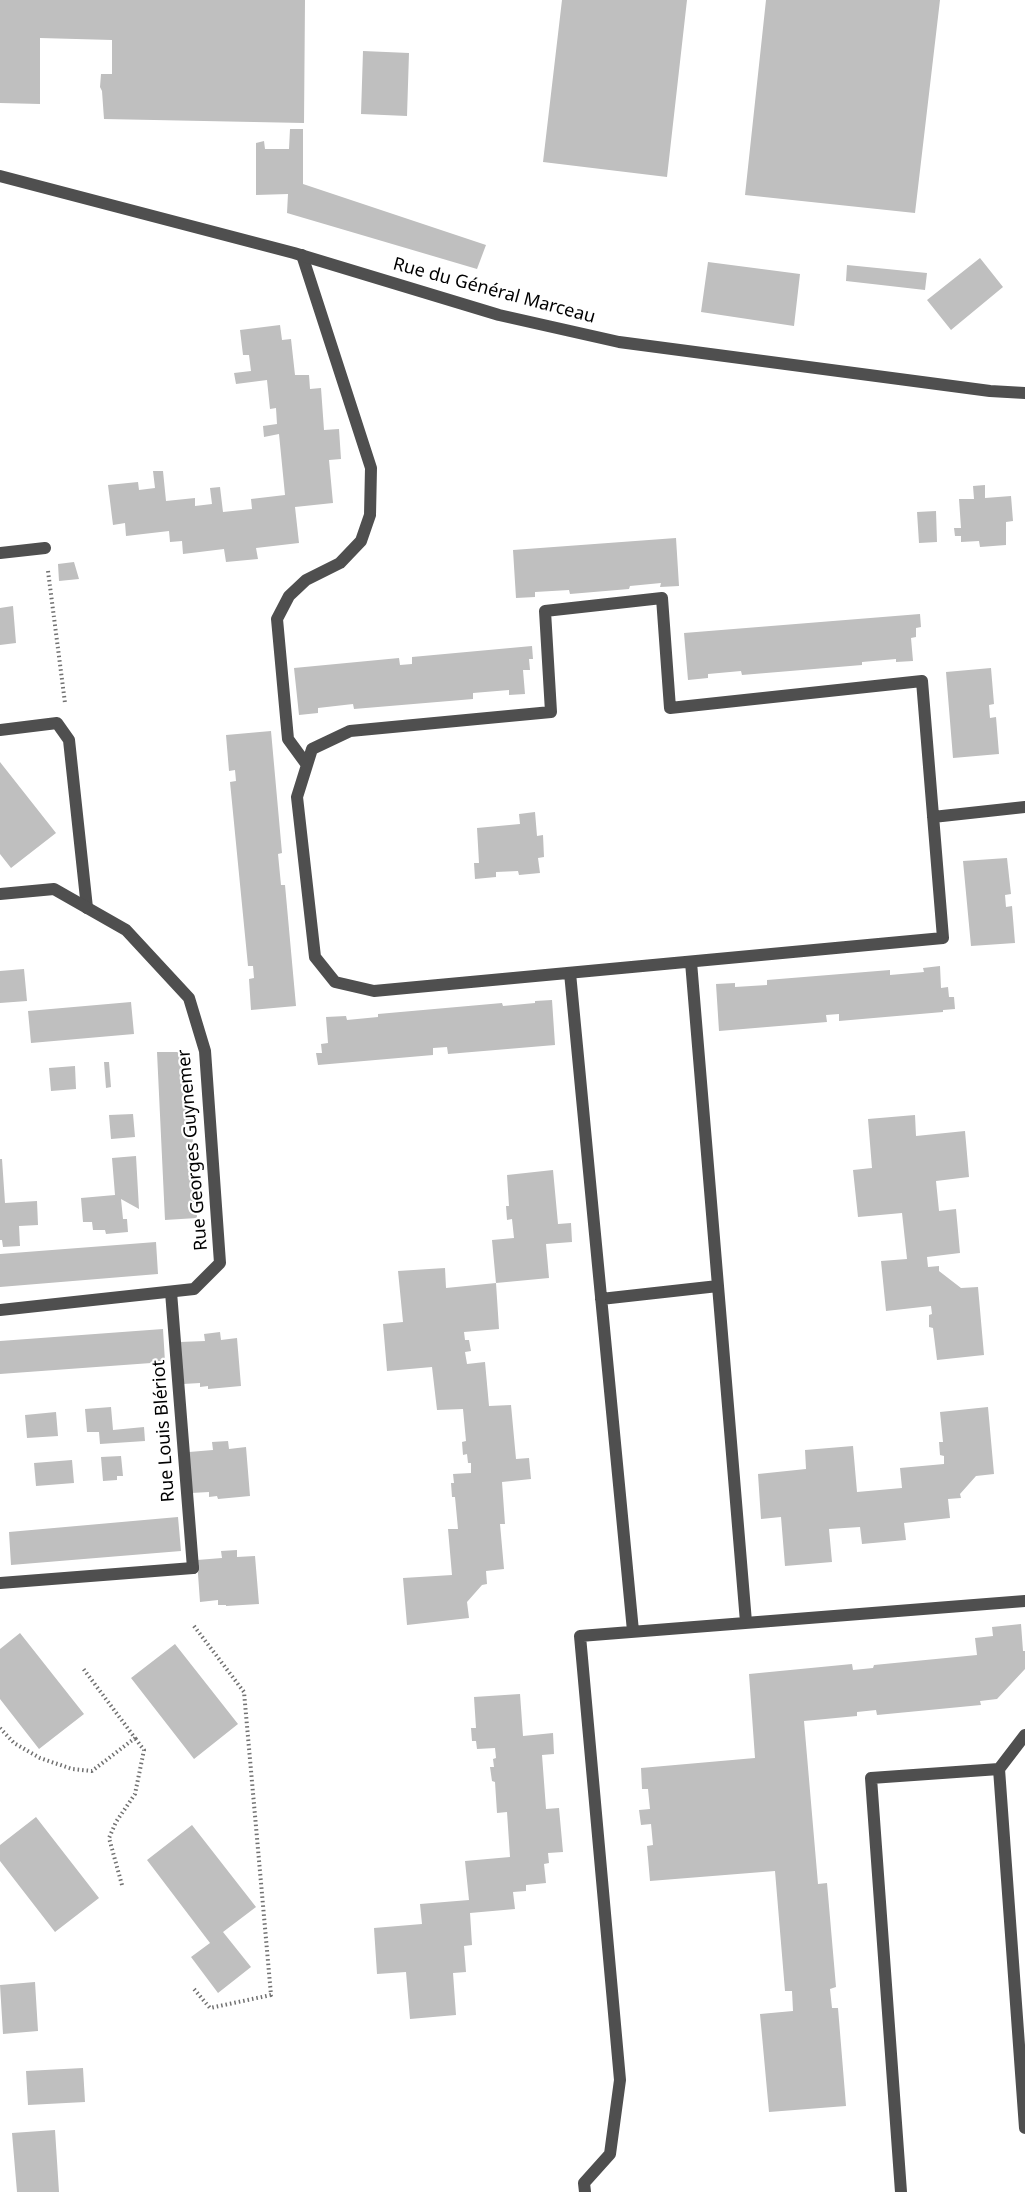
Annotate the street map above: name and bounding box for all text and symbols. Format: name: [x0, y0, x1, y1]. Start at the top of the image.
street label: Rue du Général Marceau: [390, 254, 598, 328]
street label: Rue Georges Guynemer: [173, 1048, 213, 1252]
street label: Rue Louis Blériot: [148, 1359, 180, 1503]

